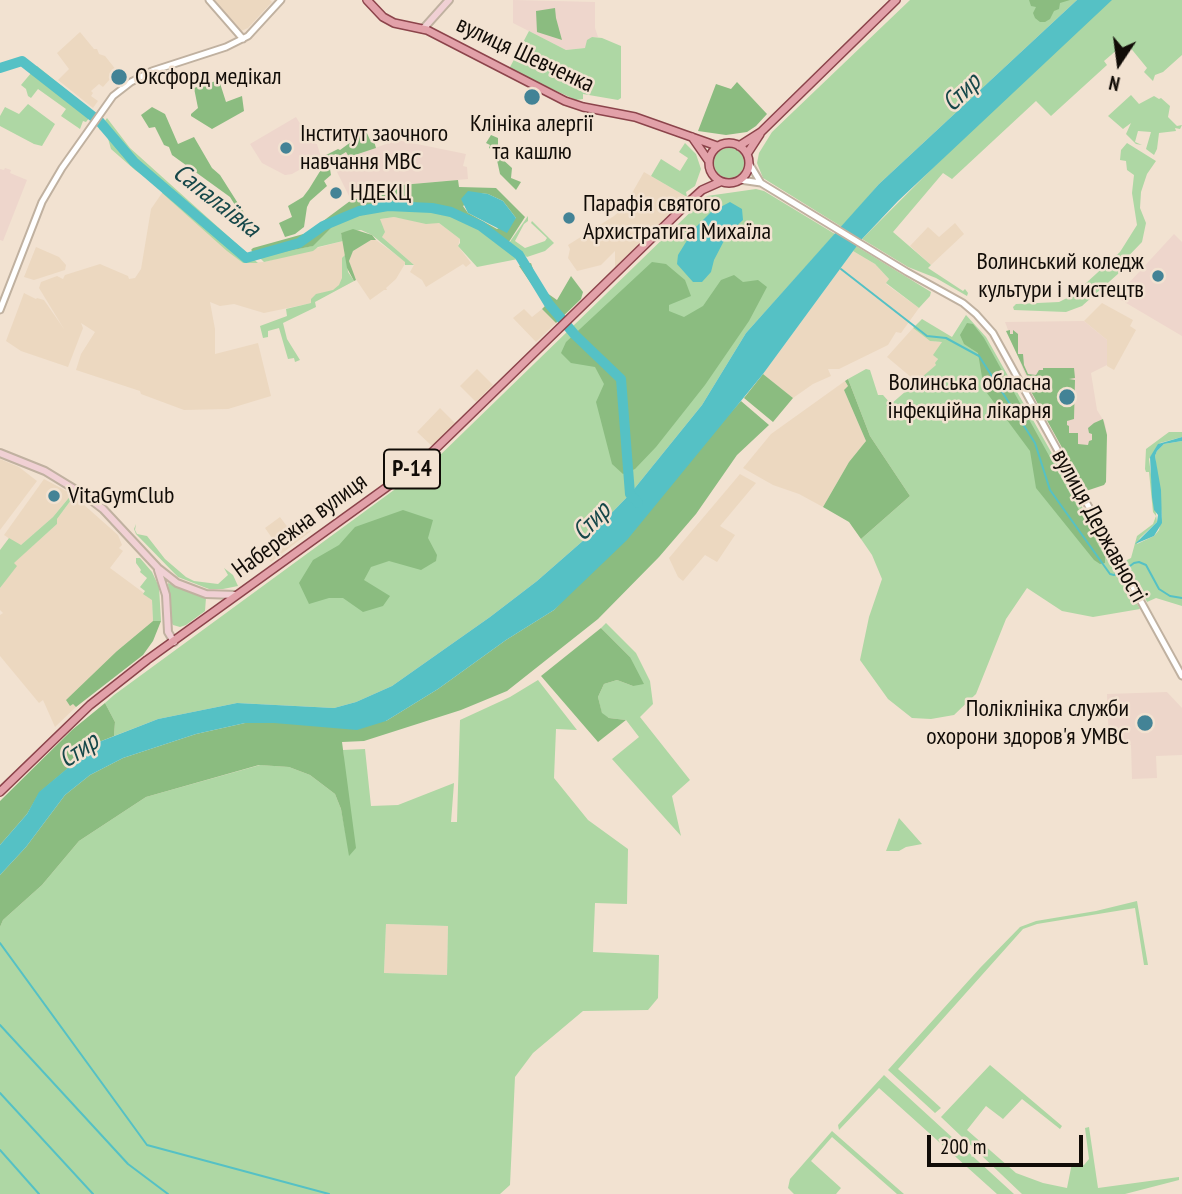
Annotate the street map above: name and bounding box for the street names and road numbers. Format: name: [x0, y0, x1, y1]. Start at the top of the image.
street label: вулиця Шевченка: [452, 11, 598, 99]
street label: вулиця Державності: [1045, 444, 1153, 608]
road number: Р-14: [384, 449, 440, 489]
street label: Набережна вулиця: [227, 467, 373, 585]

